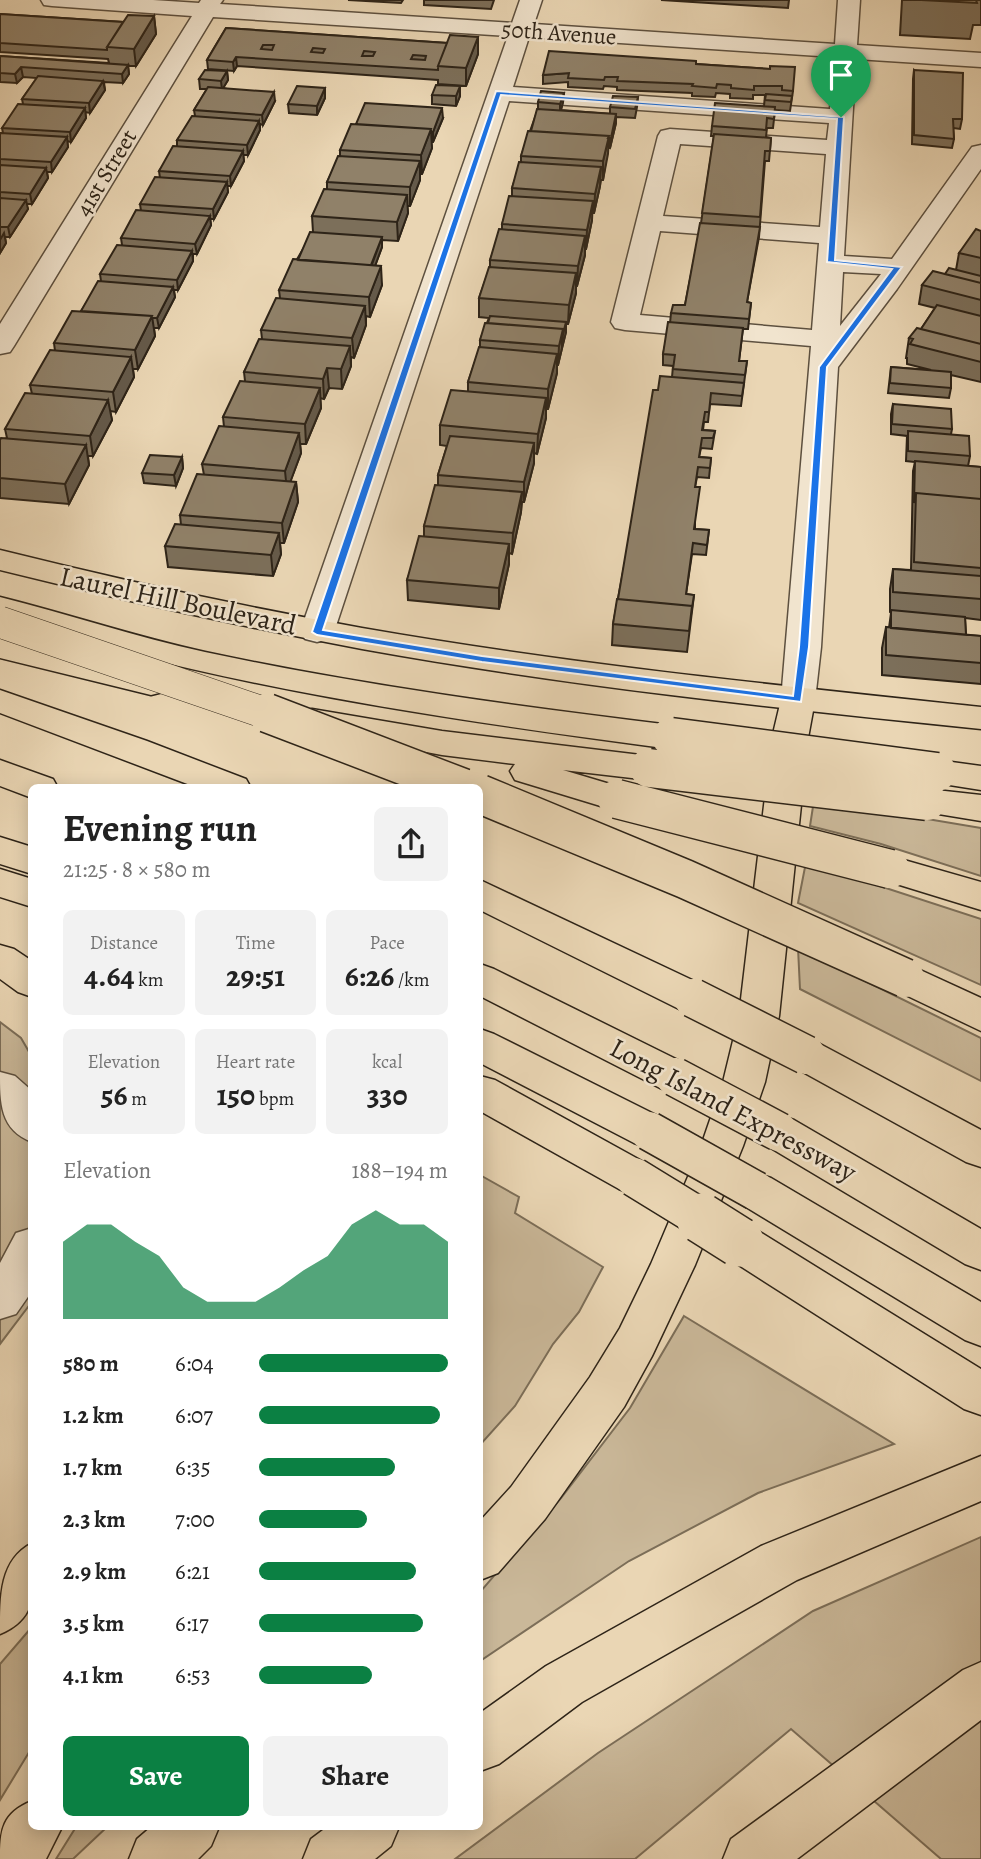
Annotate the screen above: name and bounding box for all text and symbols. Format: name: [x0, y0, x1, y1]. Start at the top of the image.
street label: 50th Avenue: [501, 14, 617, 52]
pin: [811, 45, 871, 117]
icon: arrive: [822, 56, 860, 94]
street label: 41st Street: [68, 123, 144, 222]
street label: Laurel Hill Boulevard: [56, 557, 301, 645]
text: Evening run: [63, 802, 257, 854]
button: share: [374, 807, 448, 881]
text: 21:25 · 8 × 580 m: [63, 854, 211, 885]
text: Distance: [90, 930, 158, 956]
text: Time: [236, 930, 275, 956]
text: Pace: [370, 930, 405, 956]
text: 4.64: [84, 956, 135, 996]
text: 29:51: [226, 956, 285, 996]
text: 6:26: [345, 956, 394, 996]
text: km: [135, 967, 164, 993]
text: /km: [394, 967, 430, 993]
street label: Long Island Expressway: [603, 1029, 863, 1191]
text: Elevation: [87, 1049, 160, 1075]
text: Heart rate: [216, 1049, 295, 1075]
text: kcal: [372, 1049, 402, 1075]
text: 56: [101, 1075, 127, 1115]
text: 150: [217, 1075, 255, 1115]
text: 330: [367, 1075, 408, 1115]
text: m: [127, 1086, 147, 1112]
text: bpm: [255, 1086, 294, 1112]
text: Elevation: [63, 1155, 151, 1186]
text: 188–194 m: [351, 1155, 448, 1186]
text: 580 m: [63, 1348, 119, 1379]
text: 6:04: [175, 1348, 214, 1379]
text: 1.2 km: [63, 1400, 124, 1431]
text: 6:07: [175, 1400, 213, 1431]
text: 1.7 km: [63, 1452, 123, 1483]
text: 6:35: [175, 1452, 211, 1483]
text: 2.3 km: [63, 1504, 126, 1535]
text: 7:00: [175, 1504, 215, 1535]
text: 2.9 km: [63, 1556, 126, 1587]
text: 6:21: [175, 1556, 210, 1587]
text: 3.5 km: [63, 1608, 124, 1639]
text: 6:17: [175, 1608, 209, 1639]
text: 4.1 km: [63, 1660, 124, 1691]
text: 6:53: [175, 1660, 211, 1691]
button: Save: [63, 1736, 249, 1816]
button: Share: [263, 1736, 448, 1816]

